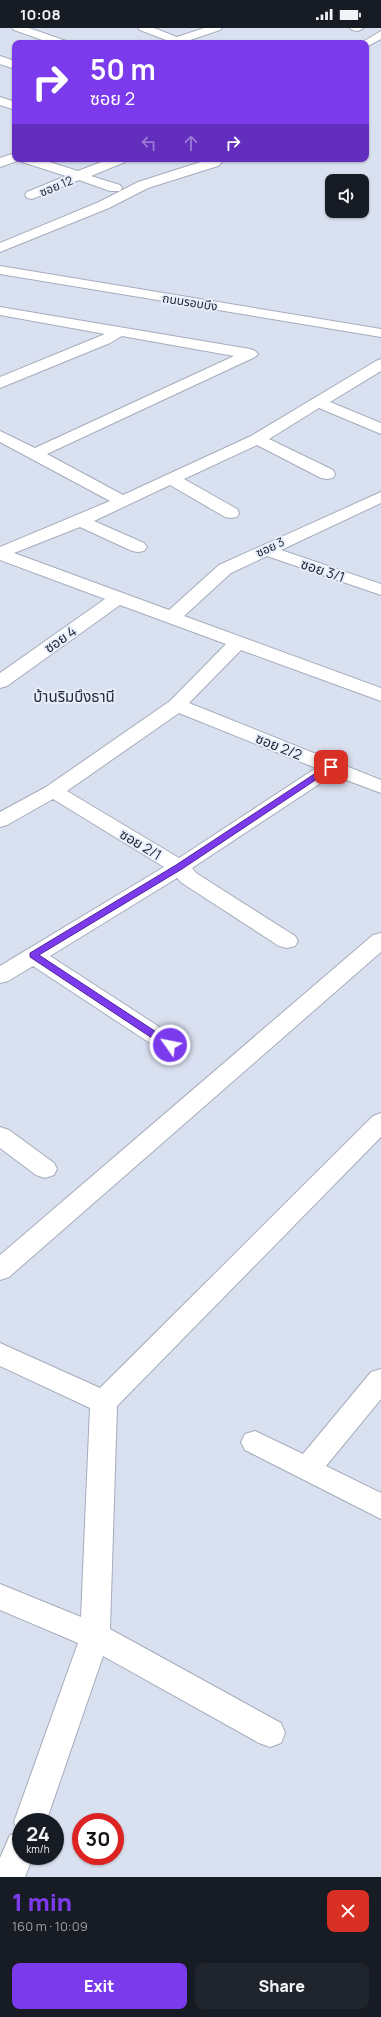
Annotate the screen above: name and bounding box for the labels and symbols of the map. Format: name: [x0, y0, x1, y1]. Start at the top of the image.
street label: ซอย 12: [37, 172, 75, 200]
street label: ถนนรอบบึง: [161, 289, 219, 315]
street label: ซอย 3: [253, 533, 287, 561]
street label: ซอย 3/1: [298, 554, 348, 586]
street label: ซอย 4: [40, 621, 80, 657]
district label: บ้านริมบึงธานี: [33, 686, 115, 707]
street label: ซอย 2/2: [253, 728, 305, 764]
pin: [314, 750, 348, 784]
street label: ซอย 2/1: [116, 824, 166, 864]
position arrow: [149, 1024, 191, 1066]
speed limit sign: 30: [72, 1813, 124, 1865]

